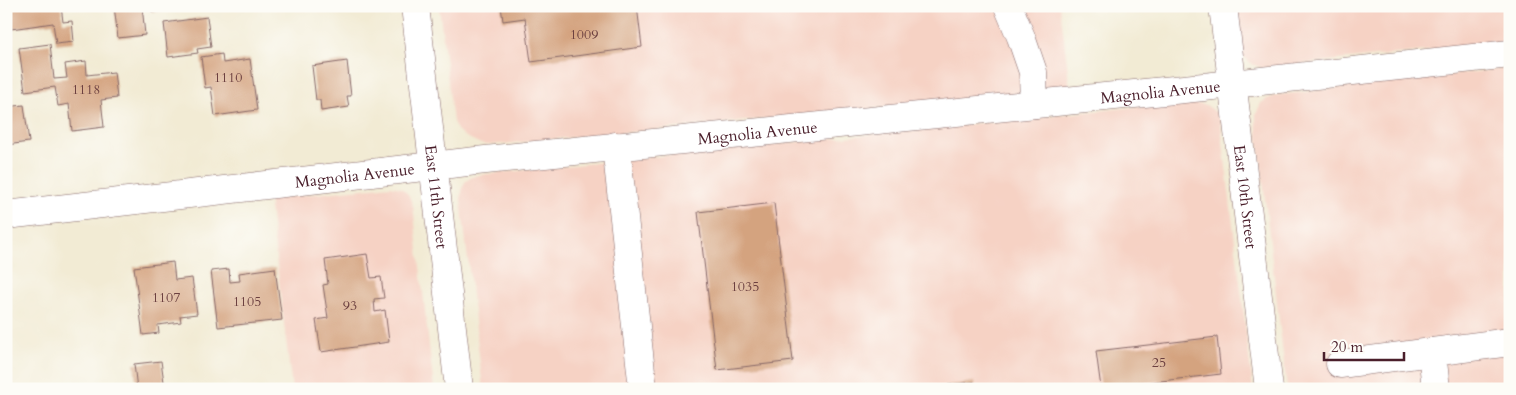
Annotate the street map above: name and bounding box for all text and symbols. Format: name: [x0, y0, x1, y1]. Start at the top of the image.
house number: 1009: [570, 25, 598, 44]
house number: 1110: [214, 68, 242, 87]
street label: Magnolia Avenue: [1099, 75, 1221, 109]
house number: 1118: [72, 80, 100, 99]
street label: Magnolia Avenue: [697, 116, 819, 150]
street label: East 11th Street: [419, 144, 453, 250]
street label: East 10th Street: [1228, 144, 1262, 250]
street label: Magnolia Avenue: [294, 158, 416, 194]
house number: 1035: [731, 277, 759, 296]
house number: 1107: [152, 288, 180, 307]
house number: 1105: [233, 292, 261, 311]
house number: 93: [343, 296, 357, 315]
scale bar: [1324, 330, 1404, 362]
text: 20 m: [1331, 337, 1363, 357]
house number: 25: [1152, 353, 1166, 372]

